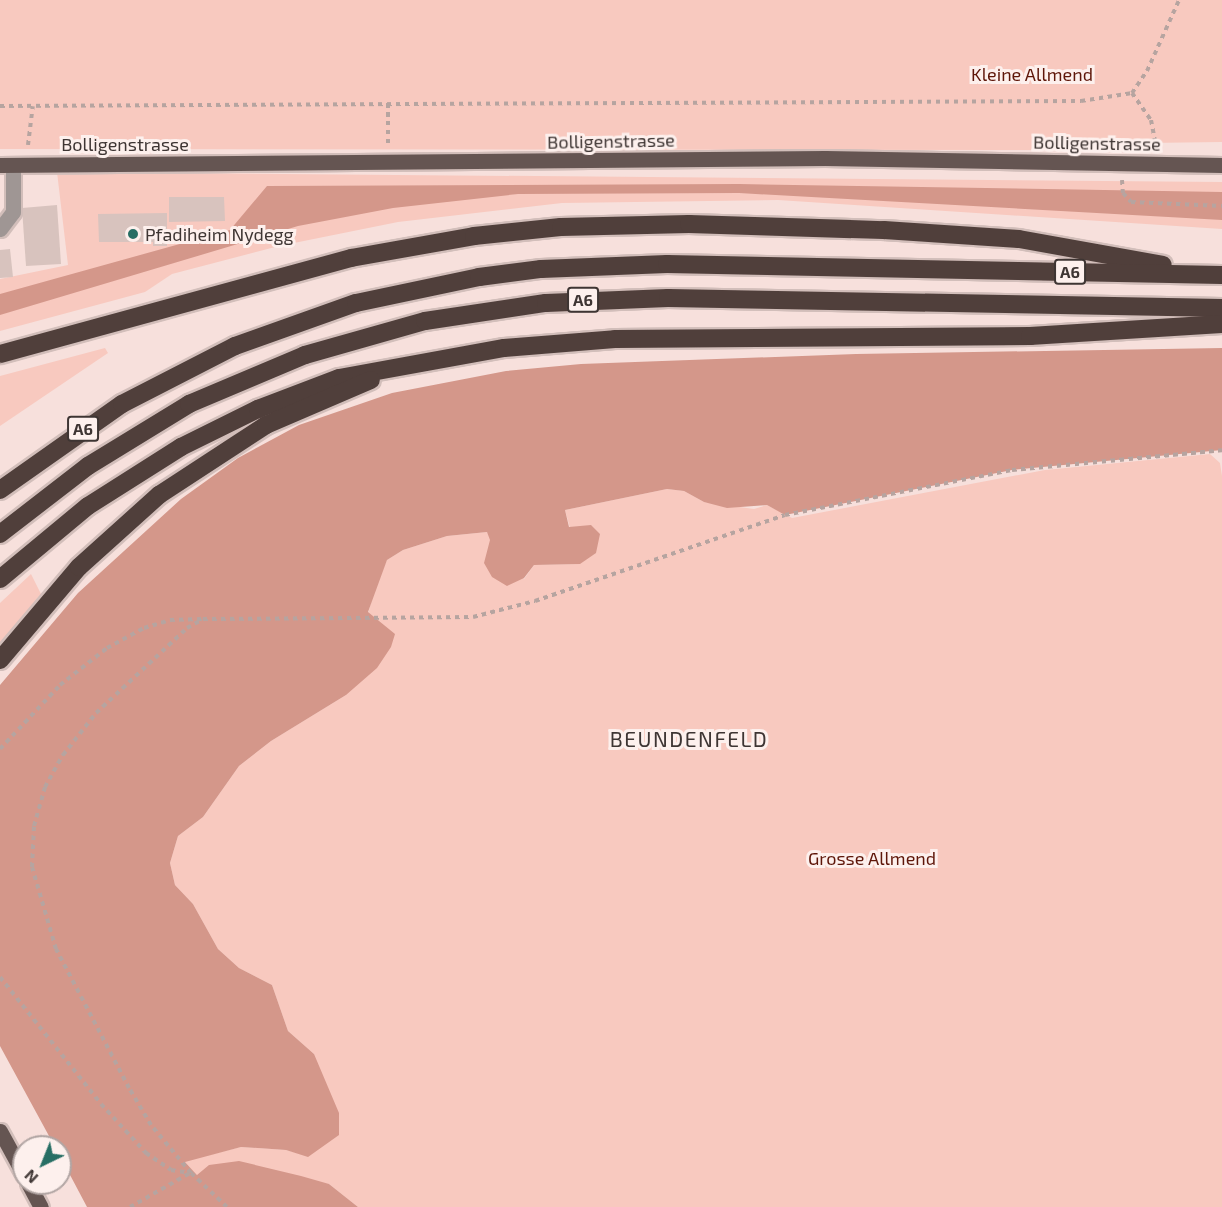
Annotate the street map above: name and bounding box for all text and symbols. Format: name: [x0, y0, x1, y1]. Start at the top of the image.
park label: Kleine Allmend: [971, 63, 1093, 85]
street label: Bolligenstrasse: [547, 129, 675, 153]
street label: Bolligenstrasse: [1033, 131, 1161, 155]
street label: Bolligenstrasse: [61, 133, 189, 155]
place label: Pfadiheim Nydegg: [145, 223, 294, 245]
marker: Pfadiheim Nydegg: [126, 227, 140, 241]
road number: A6: [1054, 259, 1086, 285]
road number: A6: [566, 287, 600, 313]
road number: A6: [66, 416, 100, 442]
district label: BEUNDENFELD: [610, 726, 768, 752]
park label: Grosse Allmend: [808, 847, 936, 869]
north arrow: [12, 1135, 72, 1195]
text: N: [20, 1166, 41, 1188]

